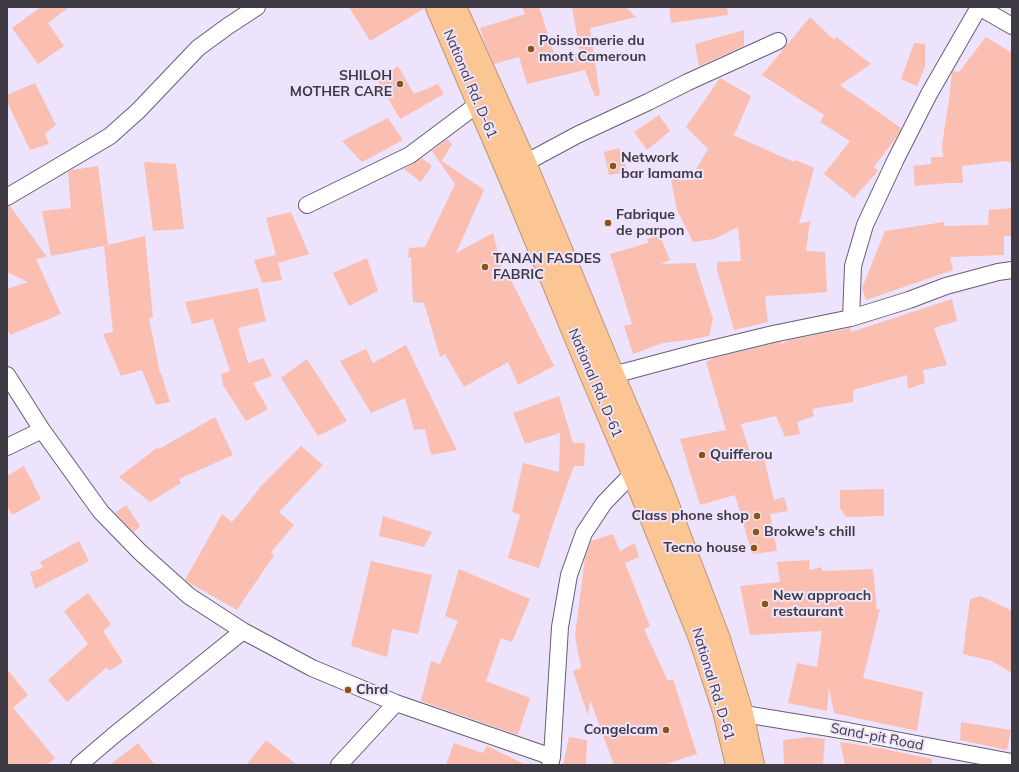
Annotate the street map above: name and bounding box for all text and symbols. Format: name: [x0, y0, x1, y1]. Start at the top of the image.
street label: National Rd. D-61: [439, 27, 501, 141]
place label: Poissonnerie du mont Cameroun: [539, 33, 646, 66]
marker: Poissonnerie du mont Cameroun: [526, 44, 536, 54]
place label: SHILOH MOTHER CARE: [290, 68, 392, 100]
marker: SHILOH MOTHER CARE: [395, 79, 405, 89]
place label: Network bar lamama: [621, 150, 703, 182]
marker: Network bar lamama: [608, 161, 618, 171]
place label: Fabrique de parpon: [616, 207, 684, 240]
marker: Fabrique de parpon: [603, 218, 613, 228]
place label: TANAN FASDES FABRIC: [493, 251, 601, 284]
marker: TANAN FASDES FABRIC: [480, 262, 490, 272]
street label: National Rd. D-61: [564, 326, 626, 440]
place label: Quifferou: [710, 447, 773, 463]
marker: Quifferou: [697, 450, 707, 460]
place label: Class phone shop: [631, 508, 749, 524]
marker: Class phone shop: [752, 511, 762, 521]
place label: Brokwe's chill: [764, 524, 855, 540]
marker: Brokwe's chill: [751, 527, 761, 537]
place label: Tecno house: [663, 540, 746, 556]
marker: Tecno house: [749, 543, 759, 553]
place label: New approach restaurant: [773, 588, 871, 620]
marker: New approach restaurant: [760, 599, 770, 609]
street label: National Rd. D-61: [688, 626, 738, 742]
place label: Chrd: [356, 682, 388, 698]
marker: Chrd: [343, 685, 353, 695]
street label: Sand-pit Road: [829, 720, 925, 754]
place label: Congelcam: [584, 722, 658, 738]
marker: Congelcam: [661, 725, 671, 735]

